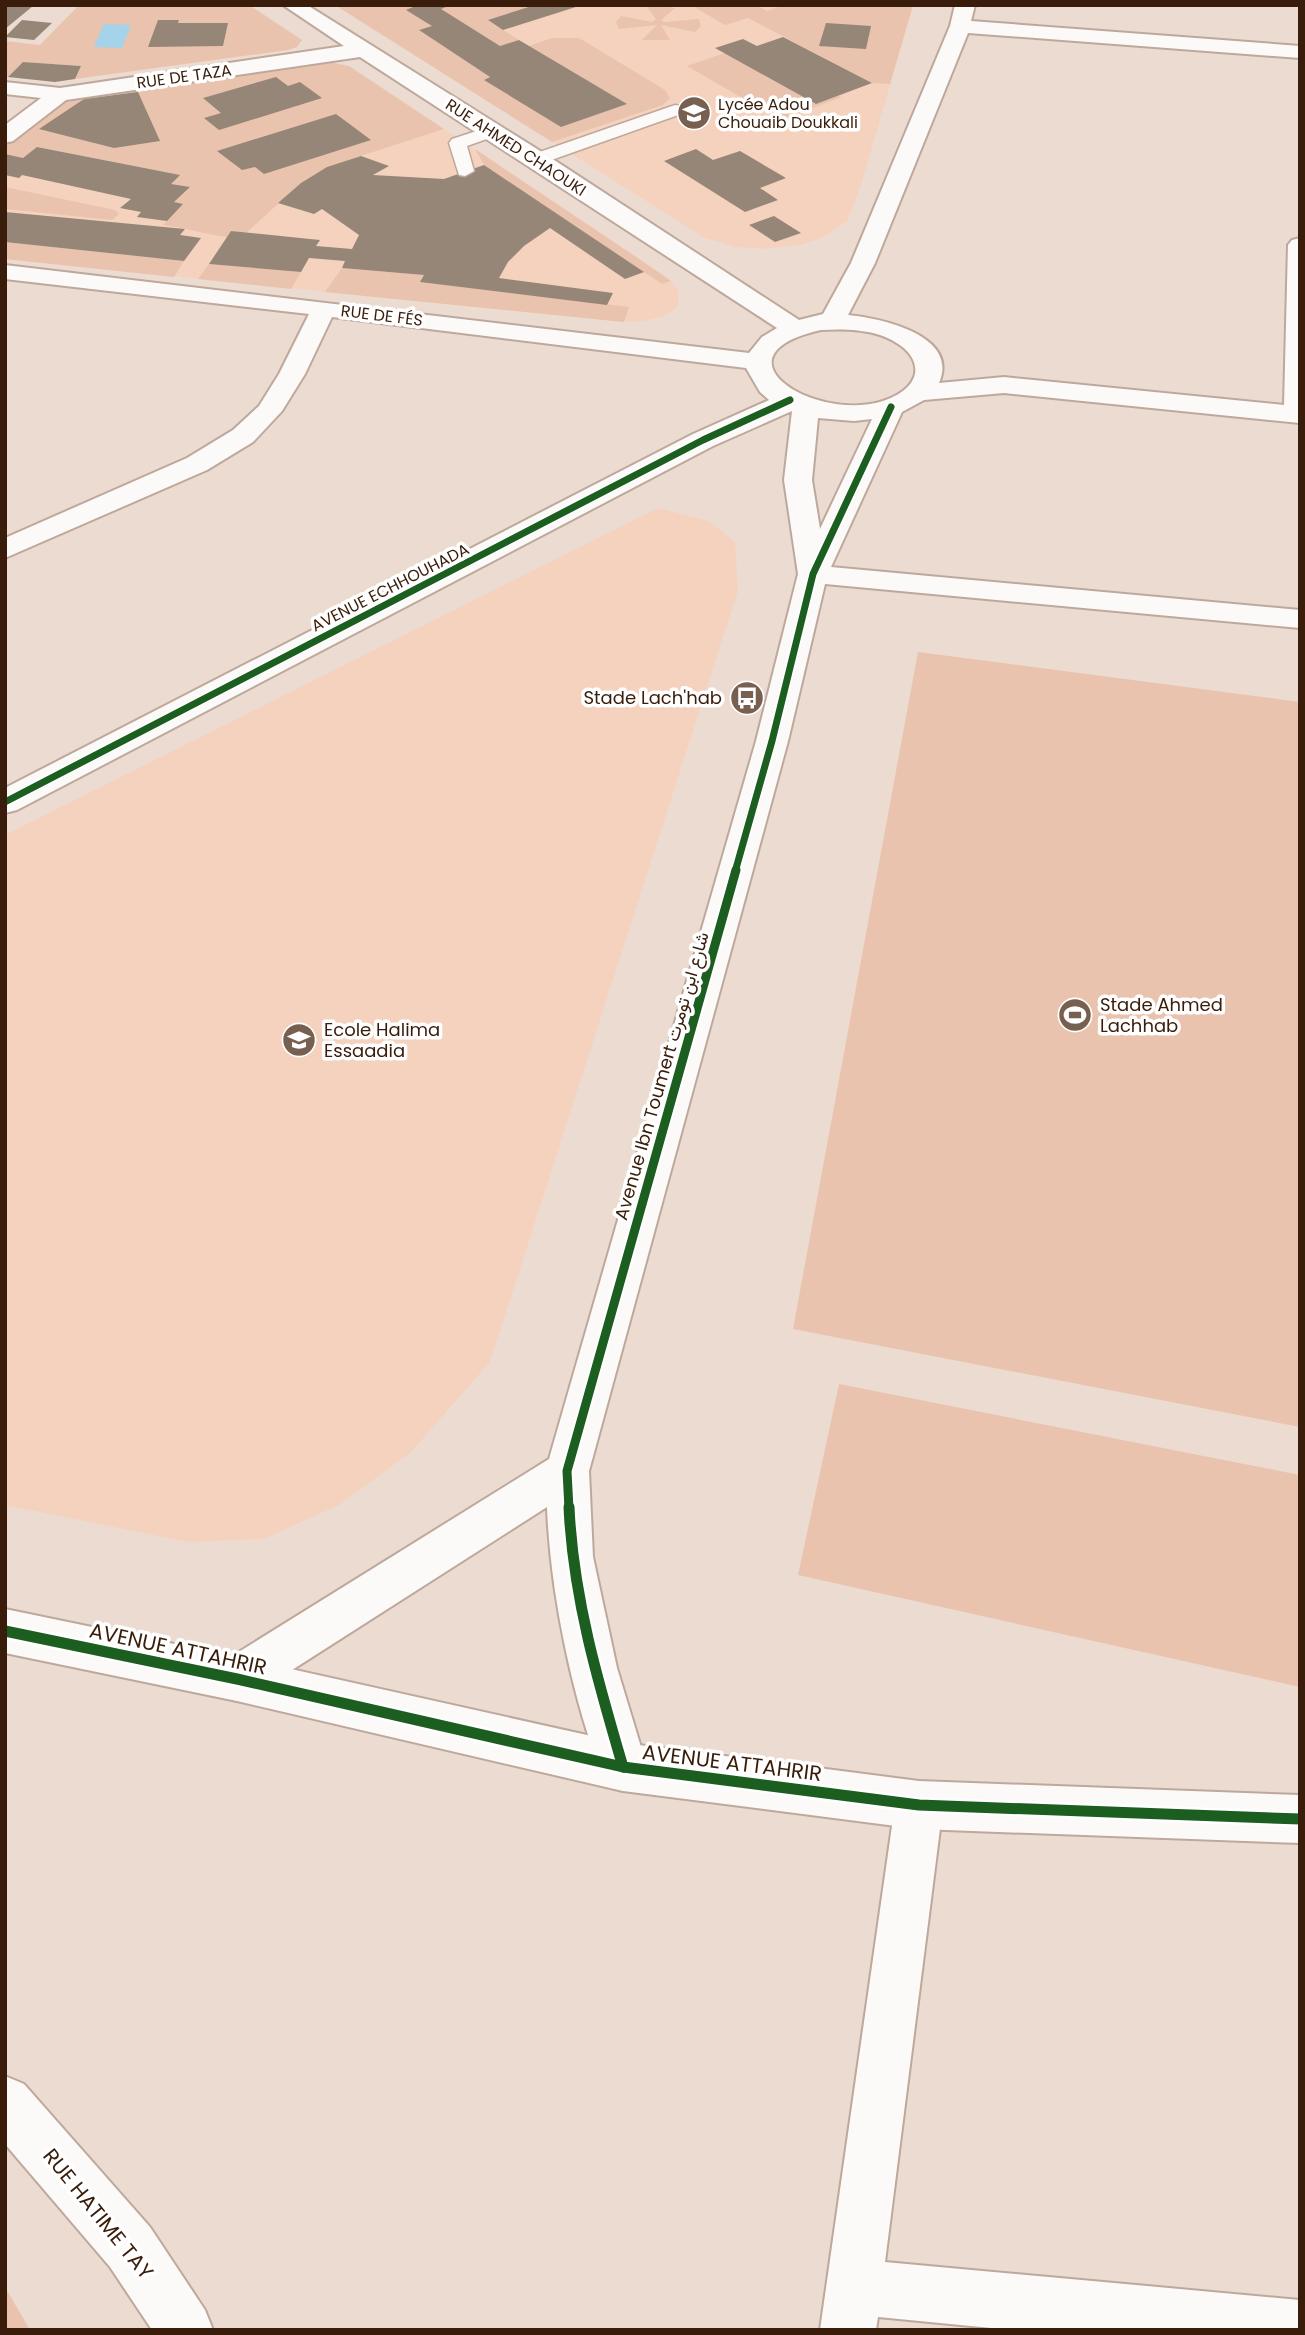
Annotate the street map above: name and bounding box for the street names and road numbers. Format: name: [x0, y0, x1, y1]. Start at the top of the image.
street label: RUE DE TAZA: [135, 58, 233, 95]
street label: RUE AHMED CHAOUKI: [441, 93, 591, 202]
street label: RUE DE FÉS: [340, 299, 424, 332]
street label: AVENUE ECHHOUHADA: [307, 538, 473, 637]
street label: Avenue Ibn Toumert شارع ابن تومرت: [608, 929, 715, 1223]
street label: AVENUE ATTAHRIR: [87, 1616, 270, 1681]
street label: AVENUE ATTAHRIR: [641, 1737, 824, 1788]
street label: RUE HATIME TAY: [37, 2142, 160, 2285]

